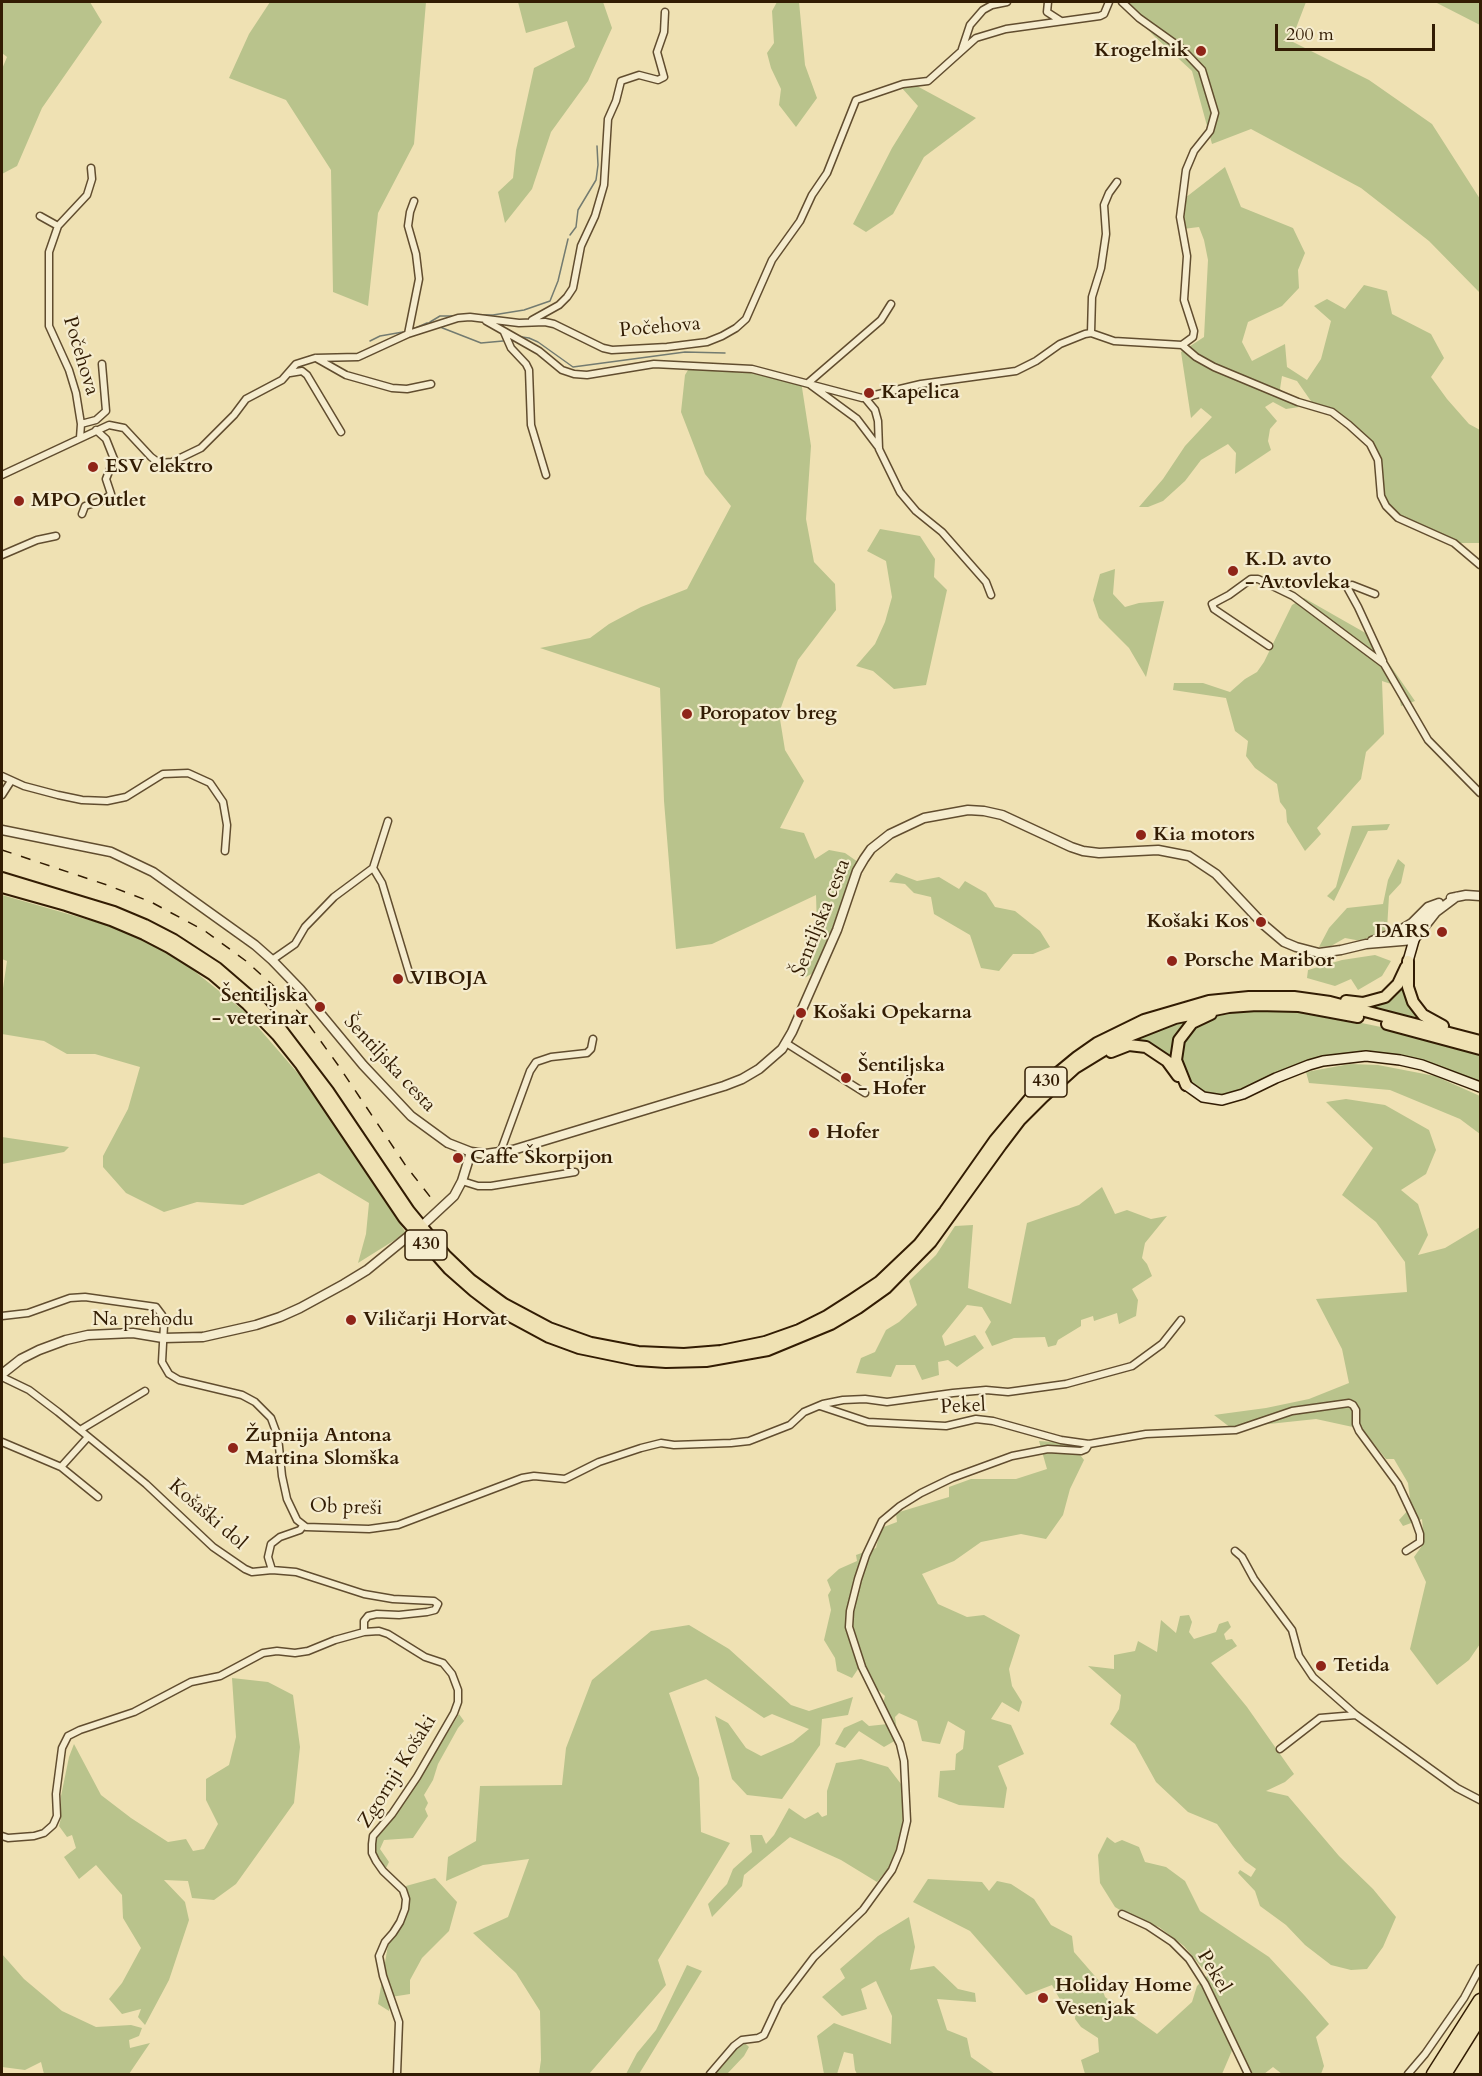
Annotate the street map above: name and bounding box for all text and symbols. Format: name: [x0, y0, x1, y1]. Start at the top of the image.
scale bar: [1278, 12, 1438, 50]
text: 200 m: [1286, 22, 1334, 47]
place label: Krogelnik: [1094, 39, 1189, 63]
marker: Krogelnik: [1194, 44, 1208, 58]
street label: Počehova: [618, 312, 702, 344]
street label: Počehova: [57, 314, 103, 398]
place label: Kapelica: [881, 381, 960, 405]
marker: Kapelica: [862, 386, 876, 400]
place label: ESV elektro: [105, 455, 213, 479]
marker: ESV elektro: [86, 460, 100, 474]
place label: MPO Outlet: [31, 489, 146, 513]
marker: MPO Outlet: [12, 494, 26, 508]
place label: K.D. avto - Avtovleka: [1245, 548, 1350, 595]
marker: K.D. avto - Avtovleka: [1226, 564, 1240, 578]
place label: Poropatov breg: [699, 702, 837, 726]
marker: Poropatov breg: [680, 707, 694, 721]
place label: Kia motors: [1153, 823, 1255, 847]
marker: Kia motors: [1134, 828, 1148, 842]
street label: Šentiljska cesta: [788, 856, 856, 980]
place label: Košaki Kos: [1146, 910, 1249, 934]
marker: Košaki Kos: [1254, 915, 1268, 929]
place label: DARS: [1374, 920, 1430, 944]
marker: DARS: [1435, 925, 1449, 939]
place label: Porsche Maribor: [1184, 949, 1334, 973]
marker: Porsche Maribor: [1165, 954, 1179, 968]
place label: VIBOJA: [410, 967, 488, 991]
marker: VIBOJA: [391, 972, 405, 986]
place label: Šentiljska - veterinar: [212, 984, 308, 1031]
marker: Šentiljska - veterinar: [313, 1000, 327, 1014]
place label: Košaki Opekarna: [813, 1001, 972, 1025]
marker: Košaki Opekarna: [794, 1006, 808, 1020]
street label: Šentiljska cesta: [338, 1010, 440, 1118]
place label: Šentiljska - Hofer: [858, 1054, 945, 1101]
road number: 430: [1025, 1067, 1067, 1097]
marker: Šentiljska - Hofer: [839, 1071, 853, 1085]
place label: Hofer: [826, 1121, 879, 1145]
marker: Hofer: [807, 1126, 821, 1140]
place label: Caffe Škorpijon: [470, 1146, 613, 1170]
marker: Caffe Škorpijon: [451, 1151, 465, 1165]
road number: 430: [405, 1230, 447, 1260]
street label: Na prehodu: [92, 1308, 194, 1332]
place label: Viličarji Horvat: [363, 1308, 507, 1332]
marker: Viličarji Horvat: [344, 1313, 358, 1327]
street label: Pekel: [940, 1394, 986, 1420]
place label: Župnija Antona Martina Slomška: [245, 1424, 399, 1471]
marker: Župnija Antona Martina Slomška: [226, 1441, 240, 1455]
street label: Košaški dol: [163, 1474, 251, 1556]
street label: Ob preši: [309, 1495, 383, 1521]
place label: Tetida: [1333, 1654, 1390, 1678]
marker: Tetida: [1314, 1659, 1328, 1673]
street label: Zgornji Košaki: [354, 1711, 442, 1833]
street label: Pekel: [1191, 1946, 1235, 1998]
place label: Holiday Home Vesenjak: [1055, 1974, 1192, 2021]
marker: Holiday Home Vesenjak: [1036, 1991, 1050, 2005]

